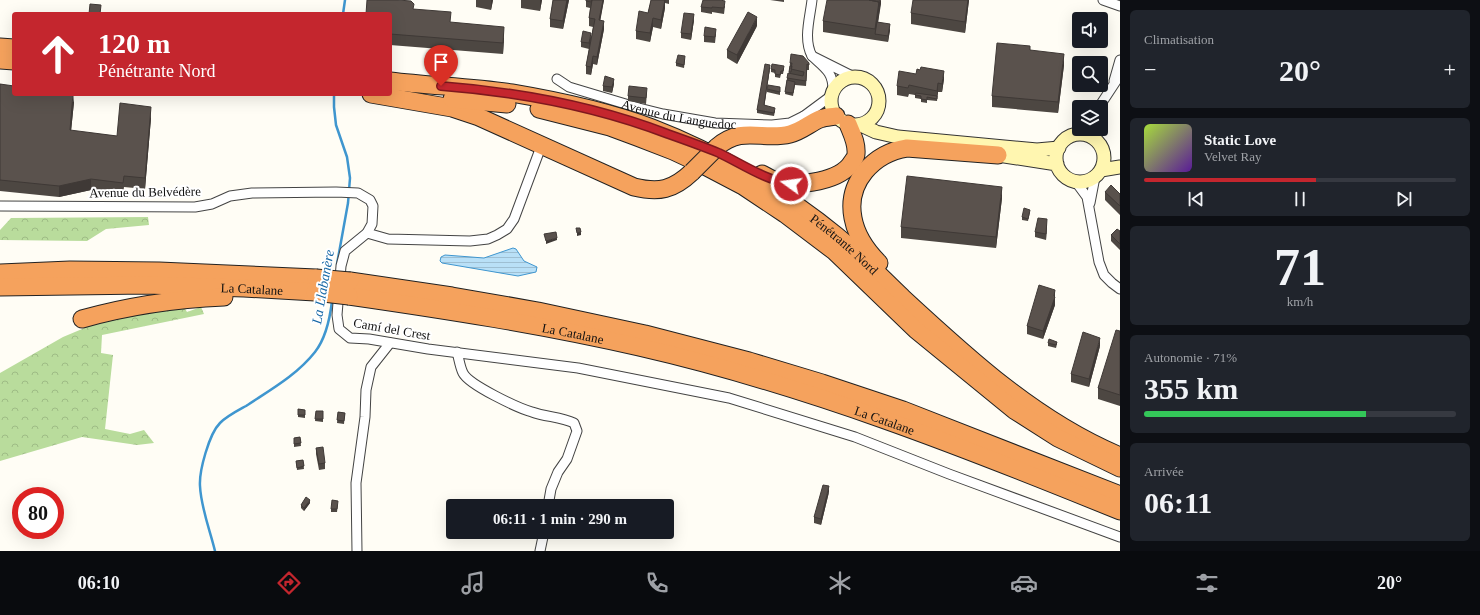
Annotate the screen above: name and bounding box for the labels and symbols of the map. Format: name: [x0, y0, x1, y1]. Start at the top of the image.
pin: [424, 45, 458, 86]
street label: Avenue du Languedoc: [620, 96, 737, 131]
position arrow: [770, 163, 812, 205]
street label: Avenue du Belvédère: [89, 184, 201, 200]
street label: Pénétrante Nord: [808, 211, 882, 278]
water label: La Llabanère: [309, 249, 337, 326]
street label: La Catalane: [220, 280, 284, 298]
street label: Camí del Crest: [352, 315, 432, 343]
street label: La Catalane: [541, 320, 605, 347]
street label: La Catalane: [853, 403, 917, 438]
speed limit sign: 80: [12, 487, 64, 539]

